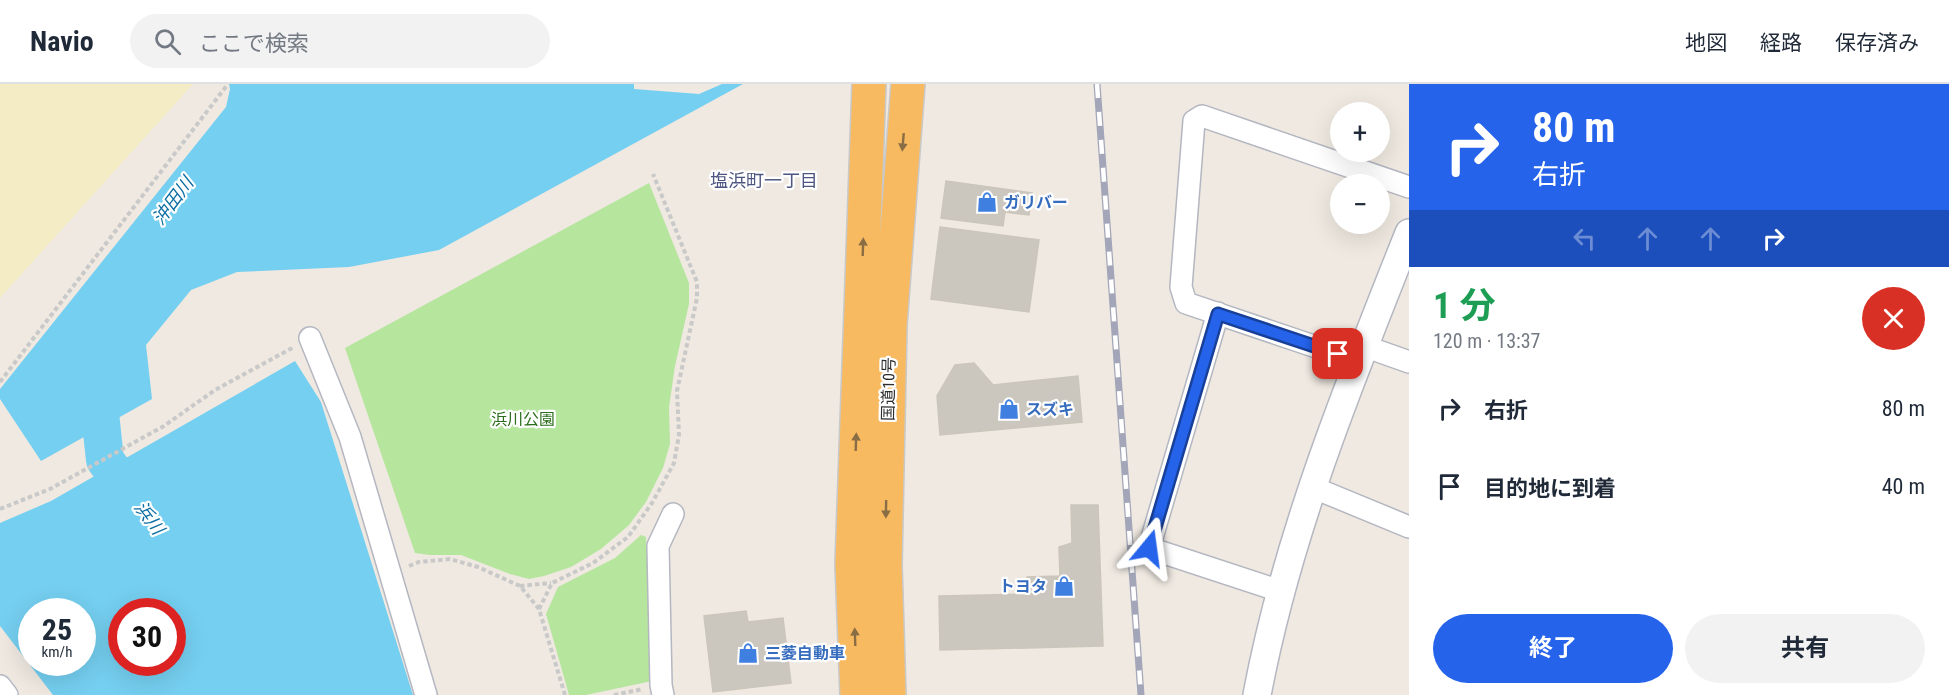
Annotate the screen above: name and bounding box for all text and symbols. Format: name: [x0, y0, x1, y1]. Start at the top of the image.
search box: [130, 14, 550, 68]
text: Navio: [30, 25, 94, 58]
icon: search: [151, 25, 184, 58]
text: ここで検索: [199, 31, 309, 56]
text: 地図: [1685, 31, 1727, 55]
text: 経路: [1760, 31, 1802, 55]
text: 保存済み: [1835, 31, 1919, 55]
map controls: [1330, 102, 1390, 234]
button: +: [1330, 102, 1390, 162]
text: 80 m: [1532, 103, 1615, 152]
icon: right: [1433, 108, 1511, 186]
one-way arrow: [898, 133, 907, 152]
text: 右折: [1532, 159, 1586, 191]
district label: 塩浜町一丁目: [710, 170, 818, 191]
water label: 沖田川: [148, 171, 198, 229]
button: −: [1330, 174, 1390, 234]
shop icon: ガリバー: [975, 190, 999, 214]
place label: ガリバー: [1004, 193, 1068, 212]
icon: left: [1568, 222, 1601, 255]
icon: ahead: [1631, 222, 1664, 255]
icon: ahead: [1694, 222, 1727, 255]
icon: right: [1757, 222, 1790, 255]
one-way arrow: [859, 237, 868, 256]
text: 1 分: [1433, 285, 1496, 327]
button: close: [1862, 287, 1925, 350]
pin: [1312, 328, 1363, 379]
text: 120 m · 13:37: [1433, 329, 1540, 353]
icon: arrive: [1321, 337, 1354, 370]
street label: 国道10号: [878, 357, 899, 421]
icon: right: [1433, 392, 1466, 425]
text: 80 m: [1882, 396, 1925, 421]
shop icon: スズキ: [997, 397, 1021, 421]
text: 右折: [1484, 398, 1528, 423]
place label: スズキ: [1026, 400, 1074, 419]
park label: 浜川公園: [491, 410, 555, 429]
one-way arrow: [852, 432, 861, 451]
icon: arrive: [1433, 470, 1466, 503]
text: 40 m: [1882, 474, 1925, 499]
text: 目的地に到着: [1484, 476, 1616, 501]
water label: 浜川: [130, 497, 170, 540]
one-way arrow: [881, 500, 890, 519]
position arrow: [1117, 516, 1181, 580]
shop icon: トヨタ: [1052, 574, 1076, 598]
place label: トヨタ: [999, 577, 1047, 596]
speed limit sign: 30: [108, 598, 186, 676]
text: 25: [42, 612, 72, 647]
button: 終了: [1433, 614, 1673, 683]
button: 共有: [1685, 614, 1925, 683]
one-way arrow: [850, 627, 860, 646]
shop icon: 三菱自動車: [736, 641, 760, 665]
text: km/h: [42, 643, 72, 661]
place label: 三菱自動車: [765, 644, 845, 663]

